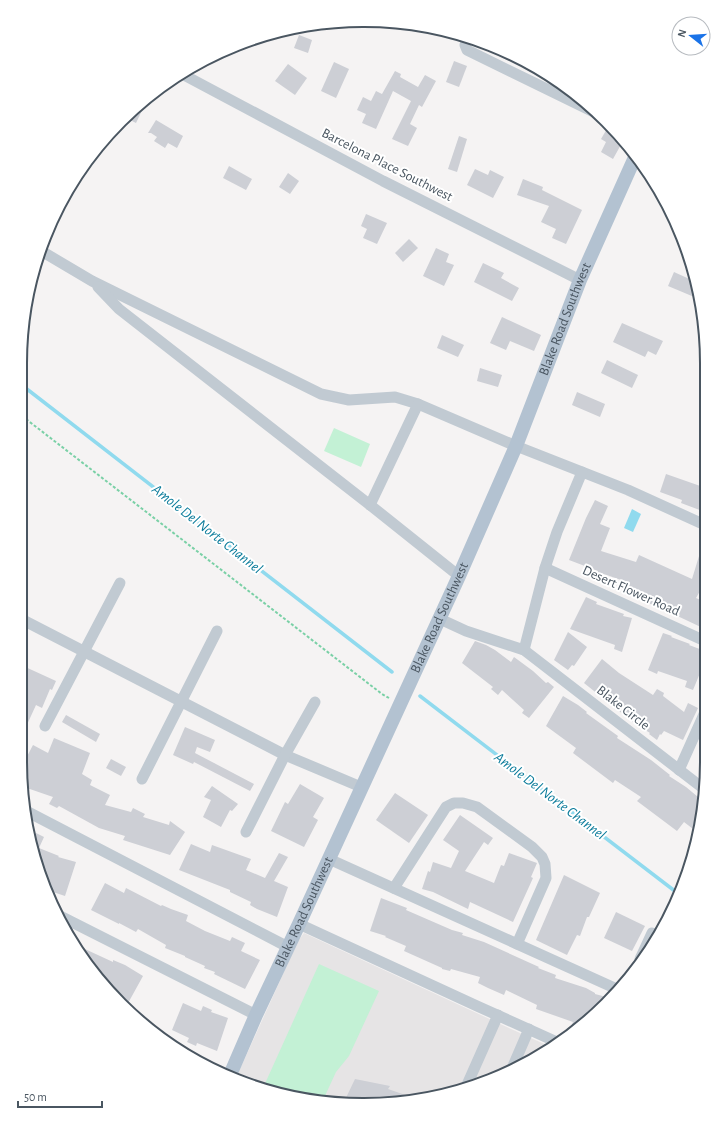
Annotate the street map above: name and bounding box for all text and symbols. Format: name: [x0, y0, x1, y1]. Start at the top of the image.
north arrow: [671, 16, 711, 56]
text: N: [676, 28, 688, 38]
street label: Barcelona Place Southwest: [319, 126, 455, 204]
street label: Blake Road Southwest: [537, 260, 594, 378]
water label: Amole Del Norte Channel: [148, 481, 265, 577]
street label: Blake Road Southwest: [408, 560, 471, 675]
street label: Desert Flower Road: [580, 563, 682, 619]
street label: Blake Circle: [594, 683, 652, 733]
water label: Amole Del Norte Channel: [491, 749, 609, 843]
street label: Blake Road Southwest: [273, 854, 336, 969]
scale bar: [18, 1083, 102, 1109]
text: 50 m: [24, 1091, 47, 1103]

